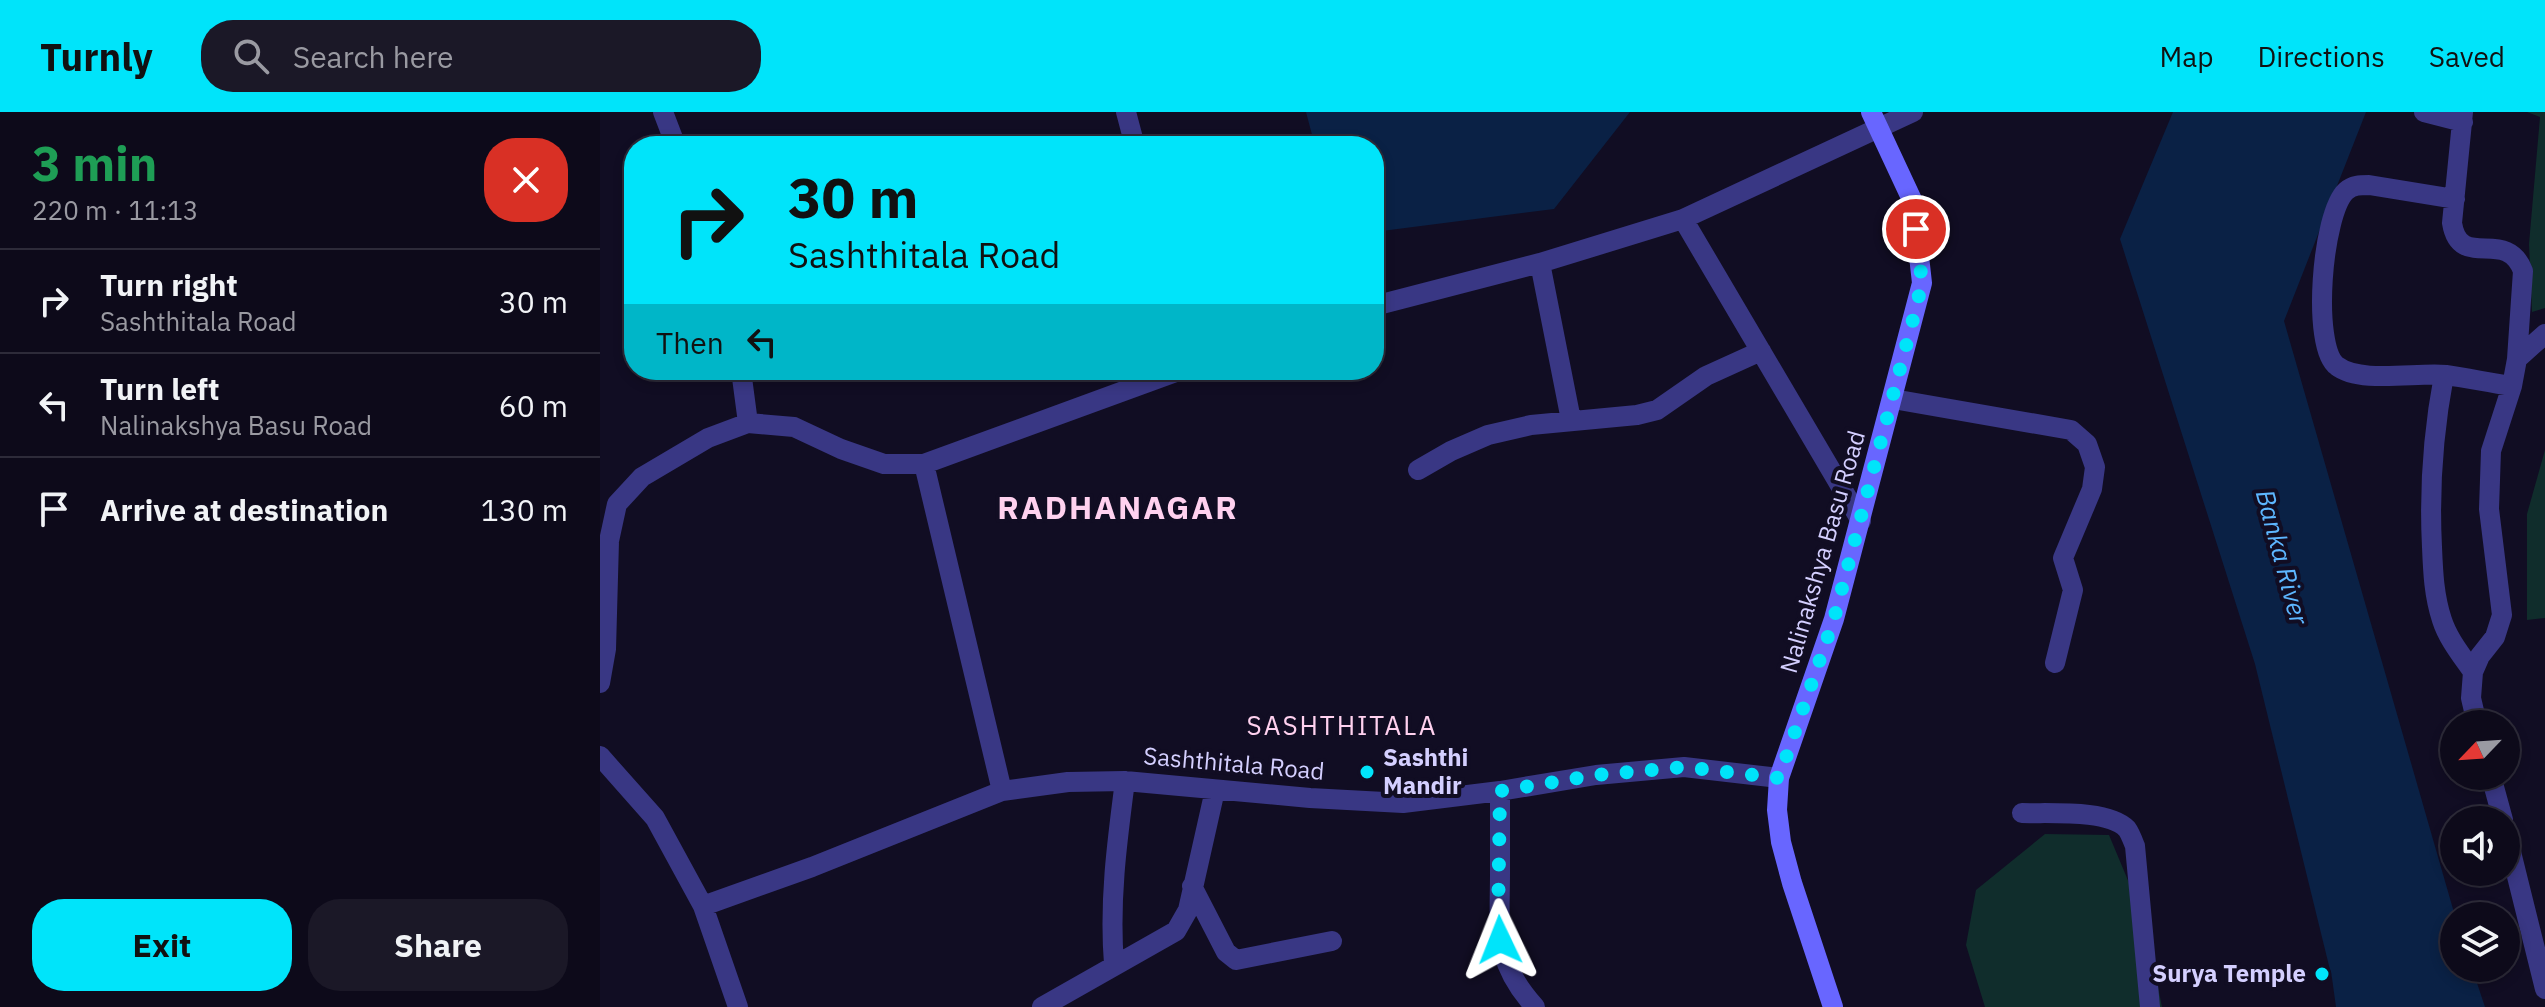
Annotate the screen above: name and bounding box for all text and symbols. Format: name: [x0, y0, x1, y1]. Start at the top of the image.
search box: [201, 20, 761, 92]
text: Turnly: [40, 32, 153, 81]
icon: search: [229, 34, 273, 78]
text: Search here: [293, 37, 454, 76]
text: Map: [2159, 38, 2213, 75]
text: Directions: [2257, 38, 2385, 75]
text: Saved: [2429, 38, 2505, 75]
text: 3 min: [32, 132, 157, 194]
button: close: [484, 138, 568, 222]
text: 30 m: [788, 161, 918, 233]
icon: right: [656, 168, 760, 272]
text: 220 m · 11:13: [32, 193, 198, 227]
pin: [1882, 195, 1950, 263]
icon: arrive: [1894, 207, 1938, 251]
text: Sashthitala Road: [788, 231, 1060, 278]
text: Turn right: [100, 265, 238, 304]
icon: right: [32, 279, 76, 323]
text: 30 m: [499, 282, 568, 321]
text: Sashthitala Road: [100, 304, 297, 338]
icon: left: [740, 320, 784, 364]
text: Then: [656, 323, 724, 362]
text: Turn left: [100, 369, 219, 408]
icon: left: [32, 383, 76, 427]
text: 60 m: [499, 386, 568, 425]
text: Nalinakshya Basu Road: [100, 408, 372, 442]
street label: Nalinakshya Basu Road: [1772, 427, 1872, 677]
water label: Banka River: [2249, 485, 2318, 630]
district label: RADHANAGAR: [997, 486, 1239, 528]
icon: arrive: [32, 487, 76, 531]
text: Arrive at destination: [100, 490, 388, 529]
text: 130 m: [481, 490, 568, 529]
district label: SASHTHITALA: [1247, 708, 1437, 742]
north arrow: [2440, 710, 2520, 790]
map controls: [2440, 710, 2520, 982]
street label: Sashthitala Road: [1142, 739, 1326, 787]
place label: Sashthi Mandir: [1383, 741, 1468, 801]
marker: Sashthi Mandir: [1358, 763, 1376, 781]
button: sound: [2440, 806, 2520, 886]
position arrow: [1458, 898, 1542, 982]
button: Exit: [32, 899, 292, 991]
button: Share: [308, 899, 568, 991]
button: layers: [2440, 902, 2520, 982]
place label: Surya Temple: [2152, 957, 2306, 989]
marker: Surya Temple: [2313, 965, 2331, 983]

